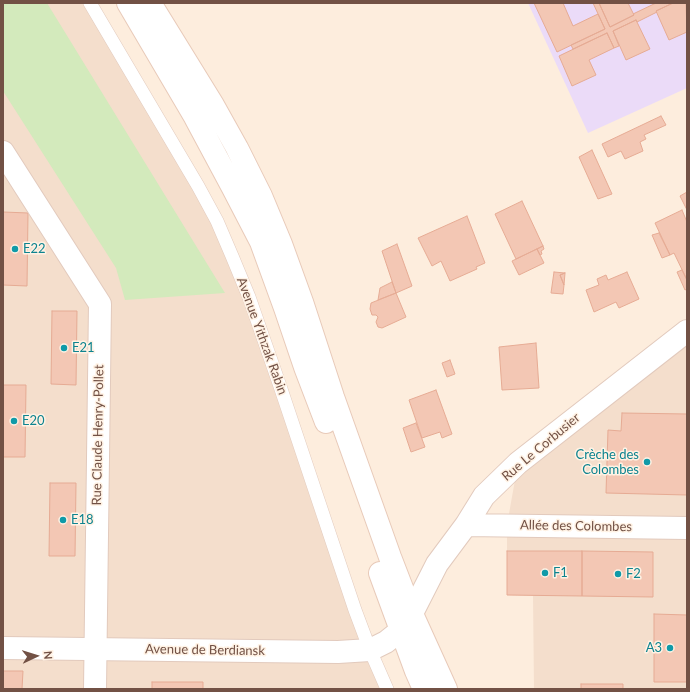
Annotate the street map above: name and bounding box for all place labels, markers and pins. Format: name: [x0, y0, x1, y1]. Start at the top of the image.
place label: E22: [23, 241, 46, 257]
marker: E22: [10, 244, 20, 254]
place label: E21: [72, 340, 95, 356]
marker: E21: [59, 343, 69, 353]
place label: E20: [22, 413, 45, 429]
marker: E20: [9, 416, 19, 426]
place label: Crèche des Colombes: [576, 447, 639, 478]
marker: Crèche des Colombes: [642, 457, 652, 467]
place label: E18: [71, 512, 94, 528]
marker: E18: [58, 515, 68, 525]
place label: F1: [553, 565, 568, 581]
place label: F2: [626, 566, 641, 582]
marker: F1: [540, 568, 550, 578]
marker: F2: [613, 569, 623, 579]
place label: A3: [646, 640, 662, 656]
marker: A3: [665, 643, 675, 653]

